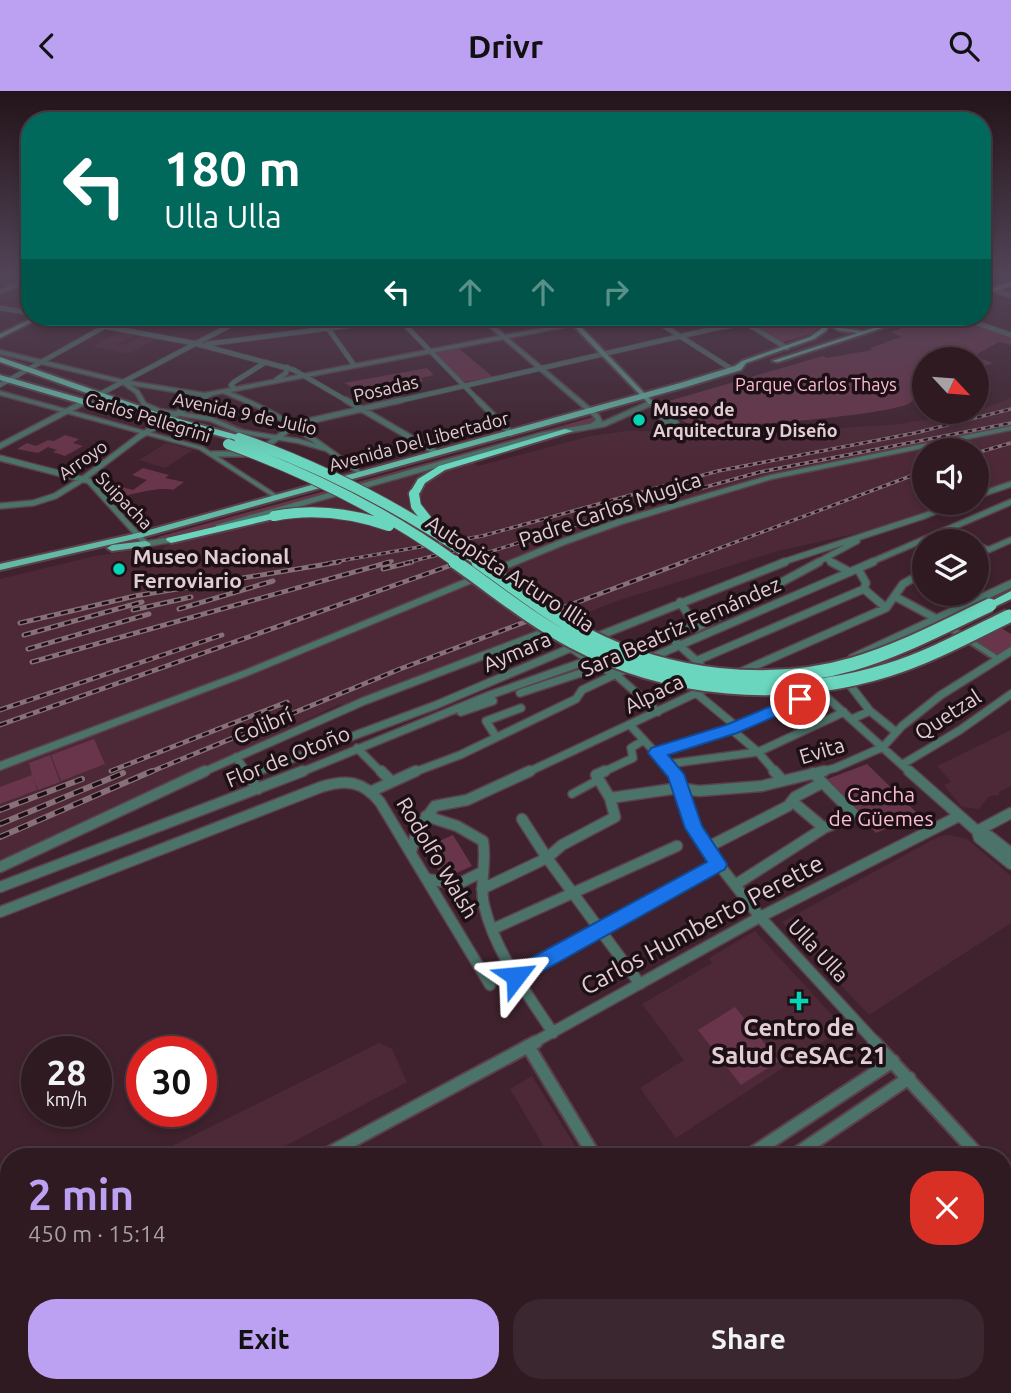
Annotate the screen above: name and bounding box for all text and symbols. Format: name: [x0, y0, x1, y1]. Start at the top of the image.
icon: back: [28, 27, 66, 65]
icon: search: [945, 27, 983, 65]
text: Drivr: [468, 28, 543, 64]
icon: left: [49, 140, 140, 231]
text: 180 m: [164, 140, 301, 195]
text: Ulla Ulla: [164, 198, 282, 234]
icon: left: [378, 273, 416, 311]
icon: ahead: [451, 273, 489, 311]
icon: ahead: [524, 273, 562, 311]
icon: right: [597, 273, 635, 311]
north arrow: [912, 347, 989, 423]
map controls: [912, 347, 989, 606]
street label: Posadas: [351, 371, 420, 405]
park label: Parque Carlos Thays: [735, 374, 897, 394]
street label: Carlos Pellegrini: [83, 388, 213, 446]
street label: Avenida 9 de Julio: [172, 388, 319, 438]
place label: Museo de Arquitectura y Diseño: [653, 399, 838, 440]
street label: Avenida Del Libertador: [327, 407, 511, 475]
marker: Museo de Arquitectura y Diseño: [631, 412, 647, 428]
street label: Arroyo: [54, 435, 111, 483]
button: sound: [912, 438, 989, 515]
street label: Padre Carlos Mugica: [515, 467, 704, 552]
street label: Suipacha: [93, 468, 157, 533]
street label: Autopista Arturo Illia: [422, 510, 599, 636]
button: layers: [912, 529, 989, 606]
place label: Museo Nacional Ferroviario: [133, 544, 290, 592]
marker: Museo Nacional Ferroviario: [111, 561, 127, 577]
street label: Sara Beatriz Fernández: [577, 571, 784, 681]
street label: Aymara: [479, 626, 554, 676]
street label: Alpaca: [620, 669, 687, 718]
pin: [770, 669, 830, 729]
icon: arrive: [781, 680, 819, 718]
street label: Quetzal: [910, 684, 985, 744]
street label: Colibrí: [230, 702, 296, 748]
street label: Flor de Otoño: [222, 720, 353, 792]
street label: Evita: [796, 732, 847, 768]
park label: Cancha de Güemes: [828, 782, 934, 830]
street label: Rodolfo Walsh: [392, 793, 483, 922]
street label: Carlos Humberto Perette: [576, 849, 827, 1000]
street label: Ulla Ulla: [784, 914, 854, 987]
position arrow: [479, 939, 553, 1013]
marker: Centro de Salud CeSAC 21: [789, 991, 809, 1011]
place label: Centro de Salud CeSAC 21: [711, 1014, 887, 1069]
speed limit sign: 30: [126, 1036, 217, 1127]
text: 28: [47, 1052, 86, 1092]
text: km/h: [46, 1089, 87, 1109]
text: 2 min: [28, 1171, 134, 1218]
button: close: [910, 1171, 984, 1245]
text: 450 m · 15:14: [28, 1221, 166, 1246]
button: Exit: [28, 1299, 499, 1379]
button: Share: [513, 1299, 984, 1379]

